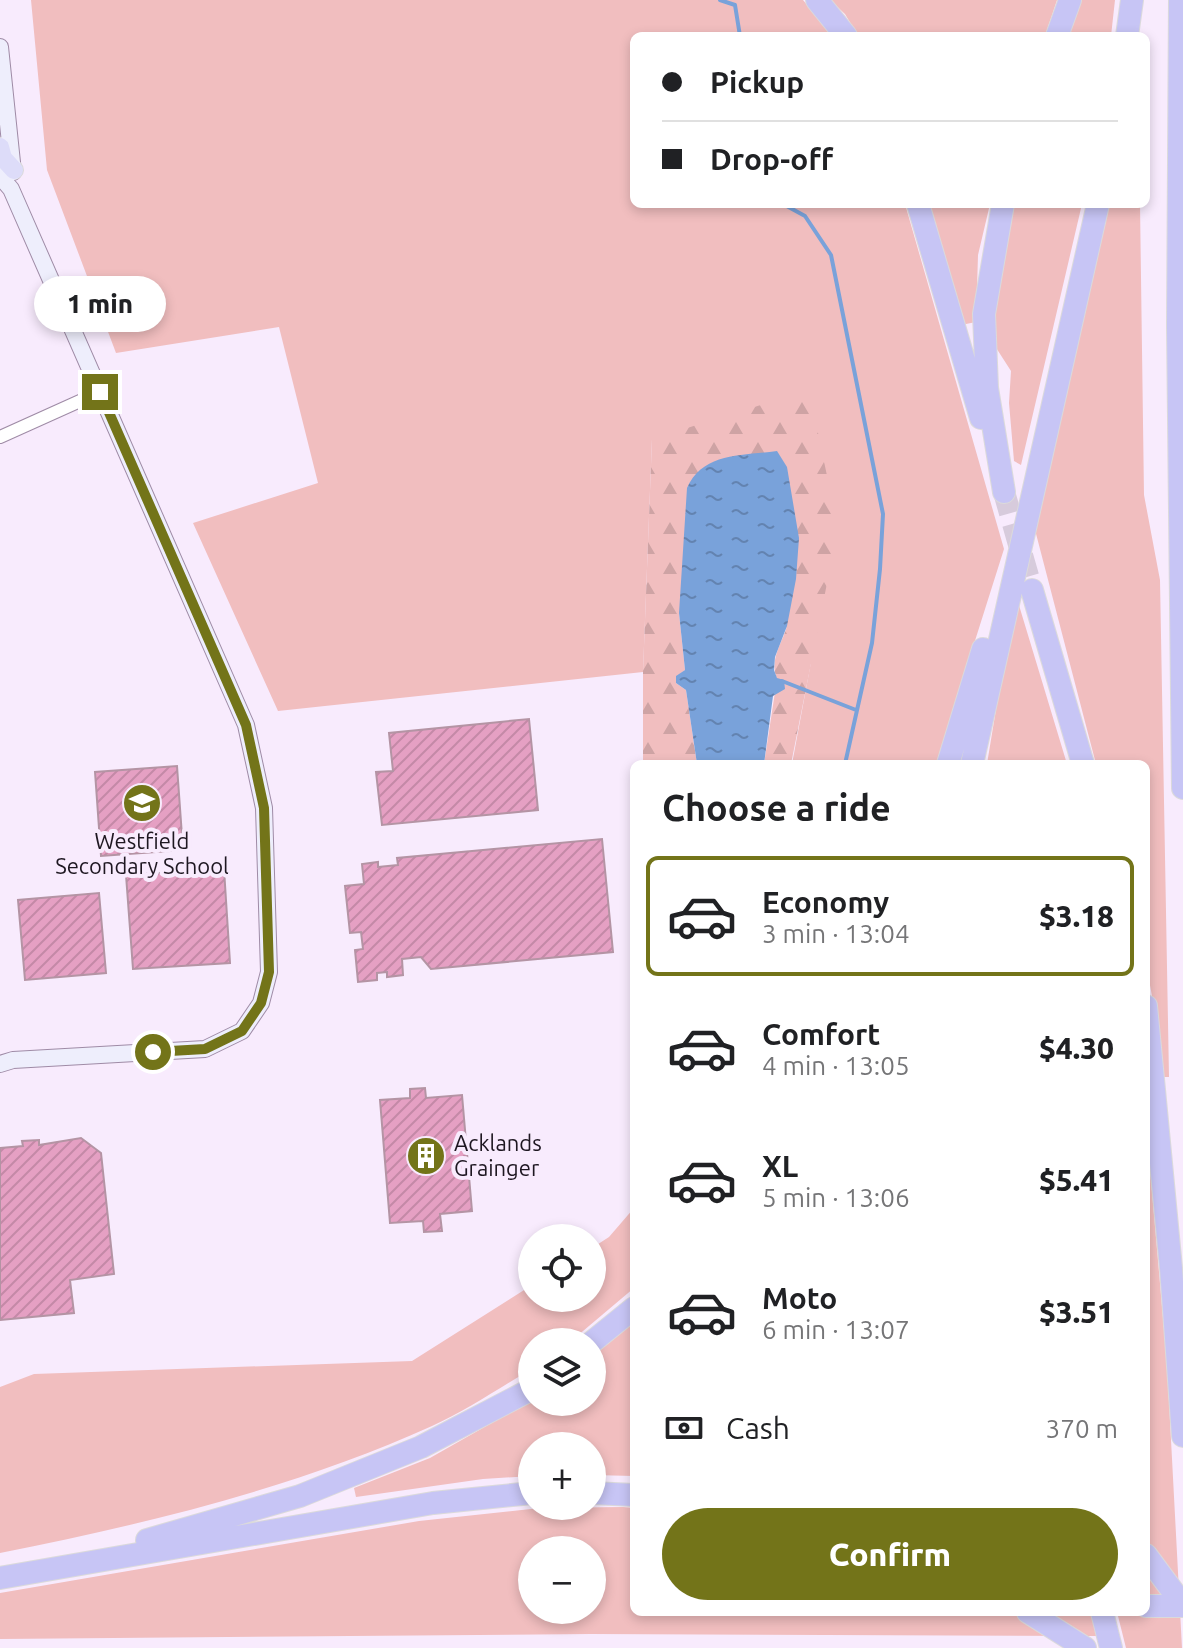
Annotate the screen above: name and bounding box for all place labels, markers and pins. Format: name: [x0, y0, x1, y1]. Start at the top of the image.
school or university icon: Westfield Secondary School: [121, 782, 163, 824]
place label: Westfield Secondary School: [55, 828, 229, 878]
place label: Acklands Grainger: [454, 1130, 542, 1180]
building icon: Acklands Grainger: [405, 1135, 447, 1177]

